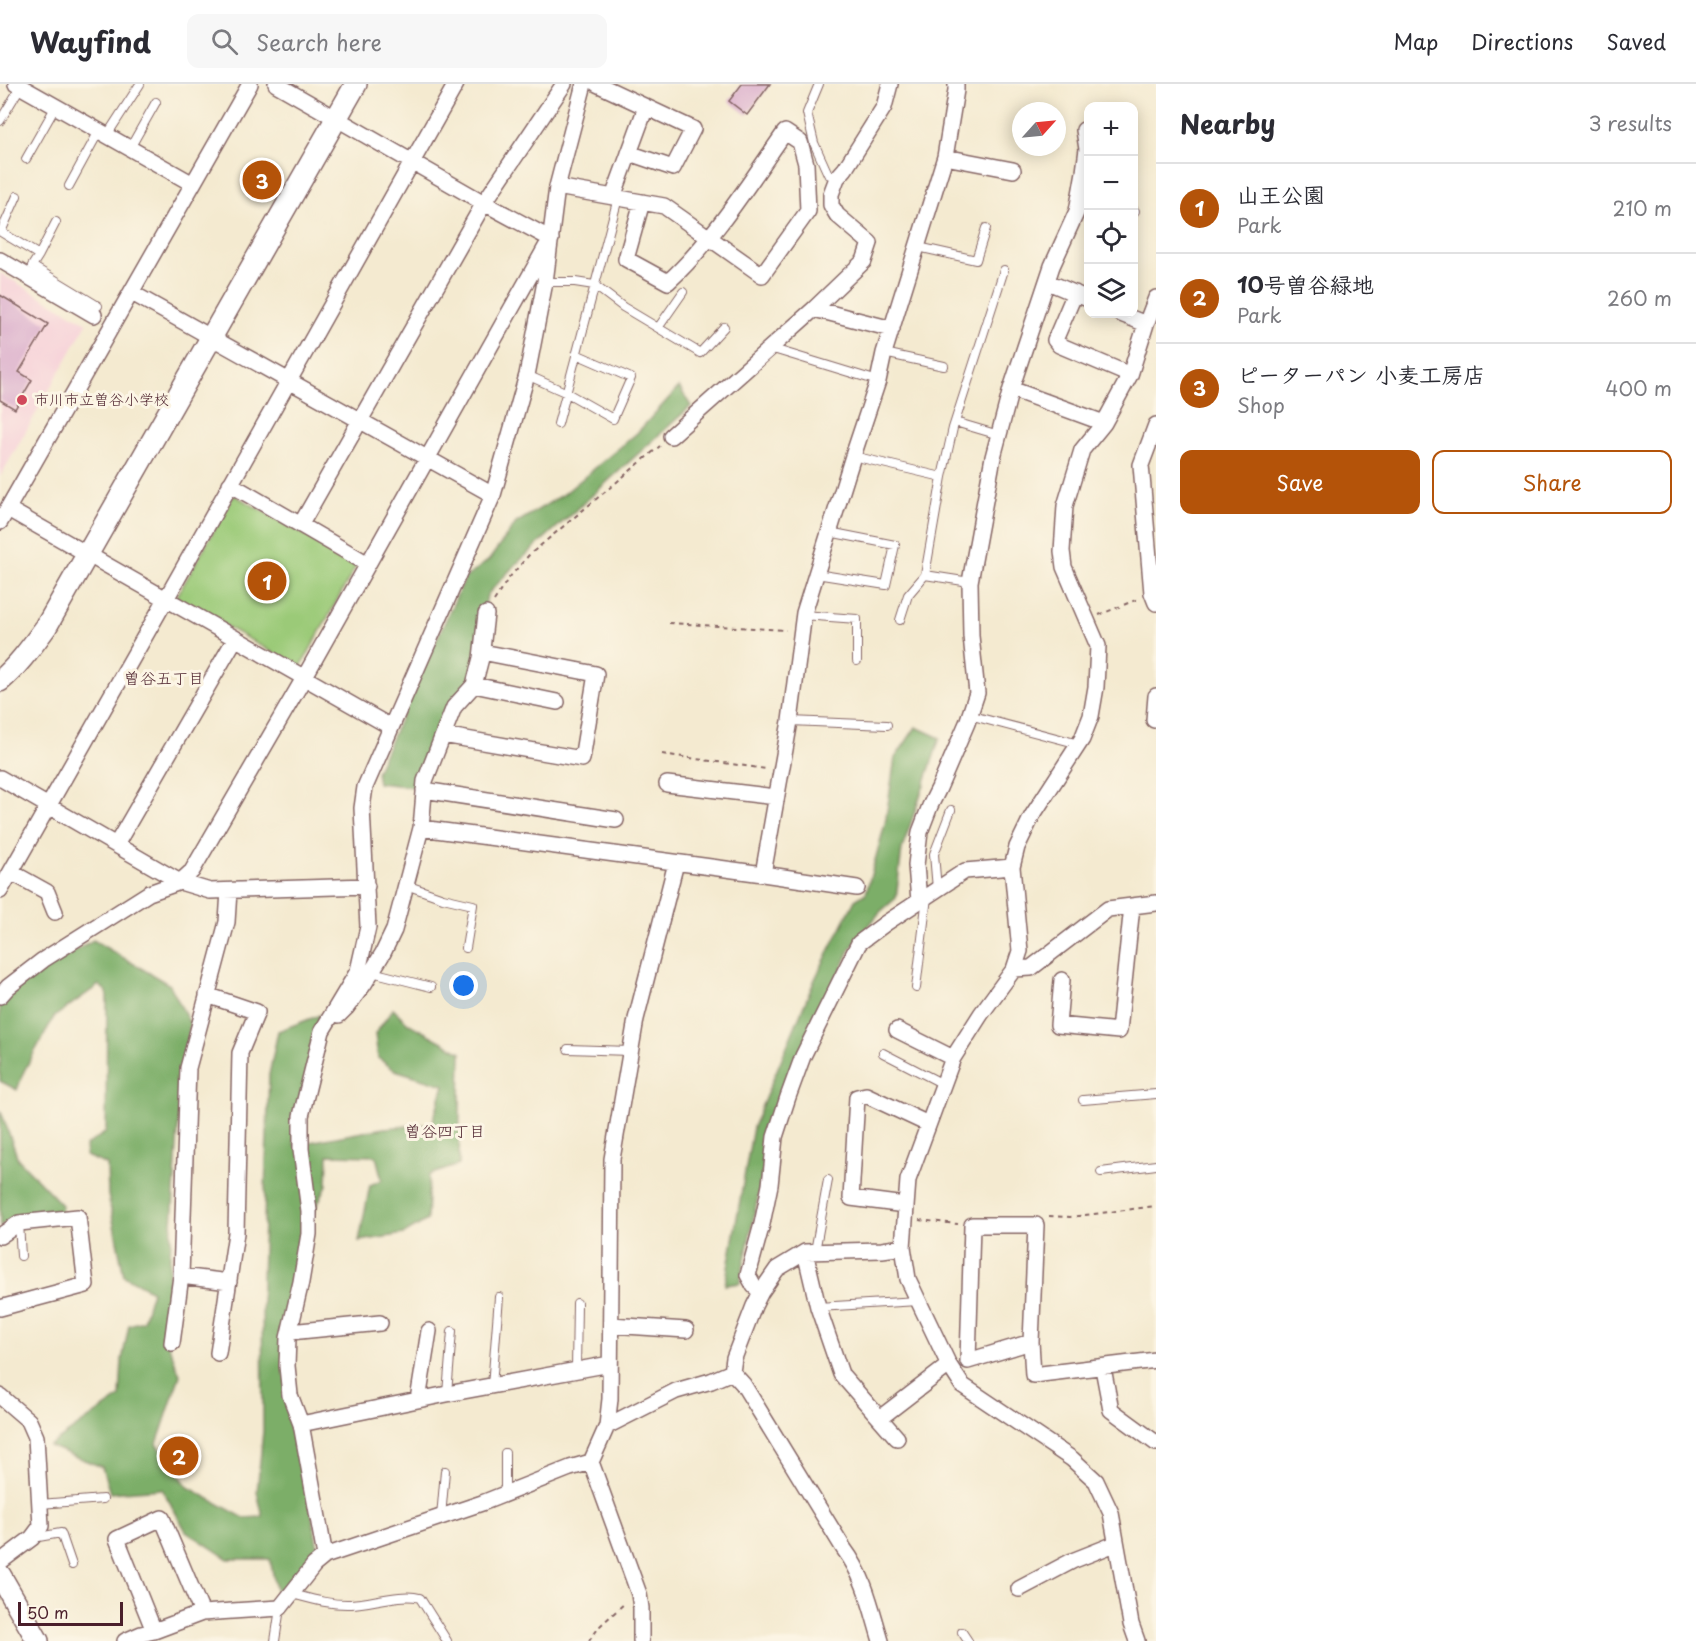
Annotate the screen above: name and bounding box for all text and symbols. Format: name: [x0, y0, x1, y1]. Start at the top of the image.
search box: [187, 14, 607, 68]
text: Wayfind: [30, 20, 151, 63]
icon: search: [208, 25, 241, 58]
text: Search here: [256, 25, 382, 58]
text: Map: [1393, 25, 1438, 57]
text: Directions: [1471, 25, 1573, 57]
text: Saved: [1606, 25, 1666, 57]
north arrow: [1012, 102, 1066, 156]
map controls: [1084, 102, 1138, 318]
button: +: [1084, 102, 1138, 156]
text: Nearby: [1180, 104, 1275, 143]
text: 3 results: [1589, 108, 1672, 138]
button: −: [1084, 156, 1138, 210]
pin: 3: [242, 158, 282, 202]
text: 山王公園: [1237, 177, 1325, 210]
text: 1: [1195, 193, 1204, 223]
text: 210 m: [1613, 193, 1672, 223]
button: locate: [1084, 210, 1138, 264]
text: Park: [1237, 210, 1282, 240]
button: layers: [1084, 264, 1138, 318]
text: 10号曽谷緑地: [1237, 267, 1374, 300]
text: 2: [1192, 283, 1207, 313]
text: 260 m: [1607, 283, 1672, 313]
text: Park: [1237, 300, 1282, 330]
text: ピーターパン 小麦工房店: [1237, 357, 1485, 390]
text: 3: [1193, 373, 1206, 403]
text: 400 m: [1605, 373, 1672, 403]
place label: 市川市立曽谷小学校: [34, 387, 169, 410]
text: Shop: [1237, 390, 1285, 420]
marker: 市川市立曽谷小学校: [15, 393, 29, 407]
button: Save: [1180, 450, 1420, 514]
button: Share: [1432, 450, 1672, 514]
pin: 1: [248, 558, 286, 604]
district label: 曽谷五丁目: [124, 665, 204, 689]
your location: [449, 971, 478, 1000]
district label: 曽谷四丁目: [405, 1118, 485, 1142]
pin: 2: [160, 1434, 198, 1478]
scale bar: [18, 1599, 123, 1626]
text: 50 m: [27, 1600, 68, 1624]

